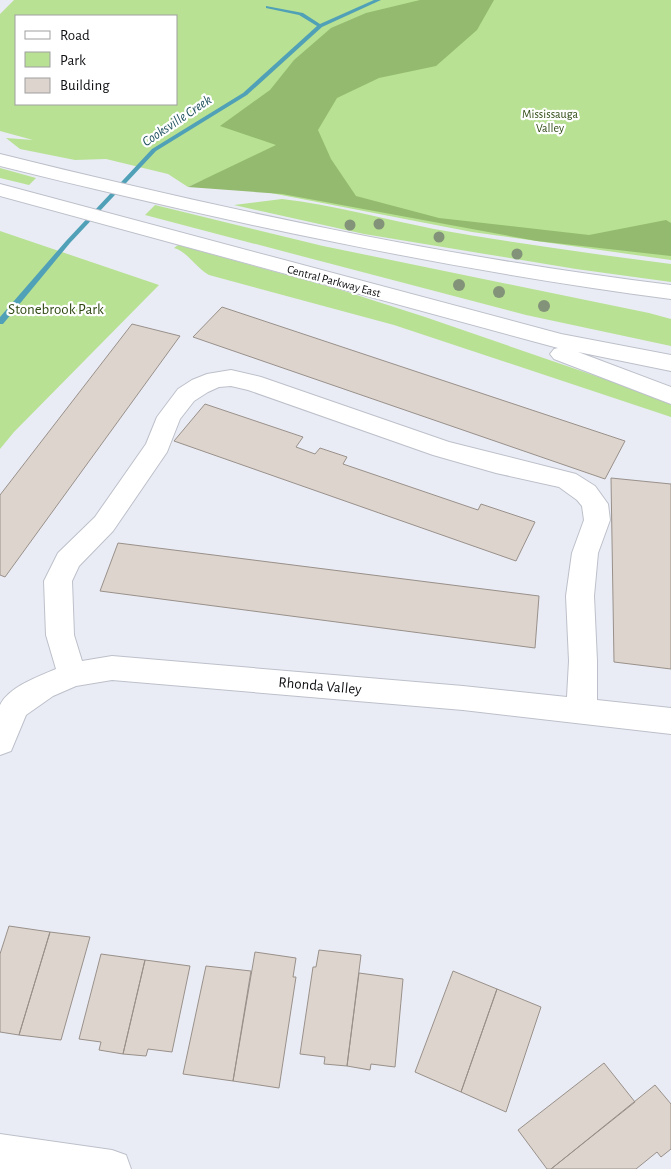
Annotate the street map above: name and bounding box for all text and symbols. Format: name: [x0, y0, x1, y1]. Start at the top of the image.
legend: [15, 15, 178, 105]
text: Road: [60, 28, 90, 43]
text: Park: [60, 53, 86, 68]
text: Building: [60, 78, 110, 93]
water label: Cooksville Creek: [140, 92, 215, 149]
park label: Mississauga Valley: [522, 108, 578, 135]
street label: Central Parkway East: [286, 263, 382, 300]
park label: Stonebrook Park: [8, 302, 104, 317]
street label: Rhonda Valley: [278, 675, 363, 697]

